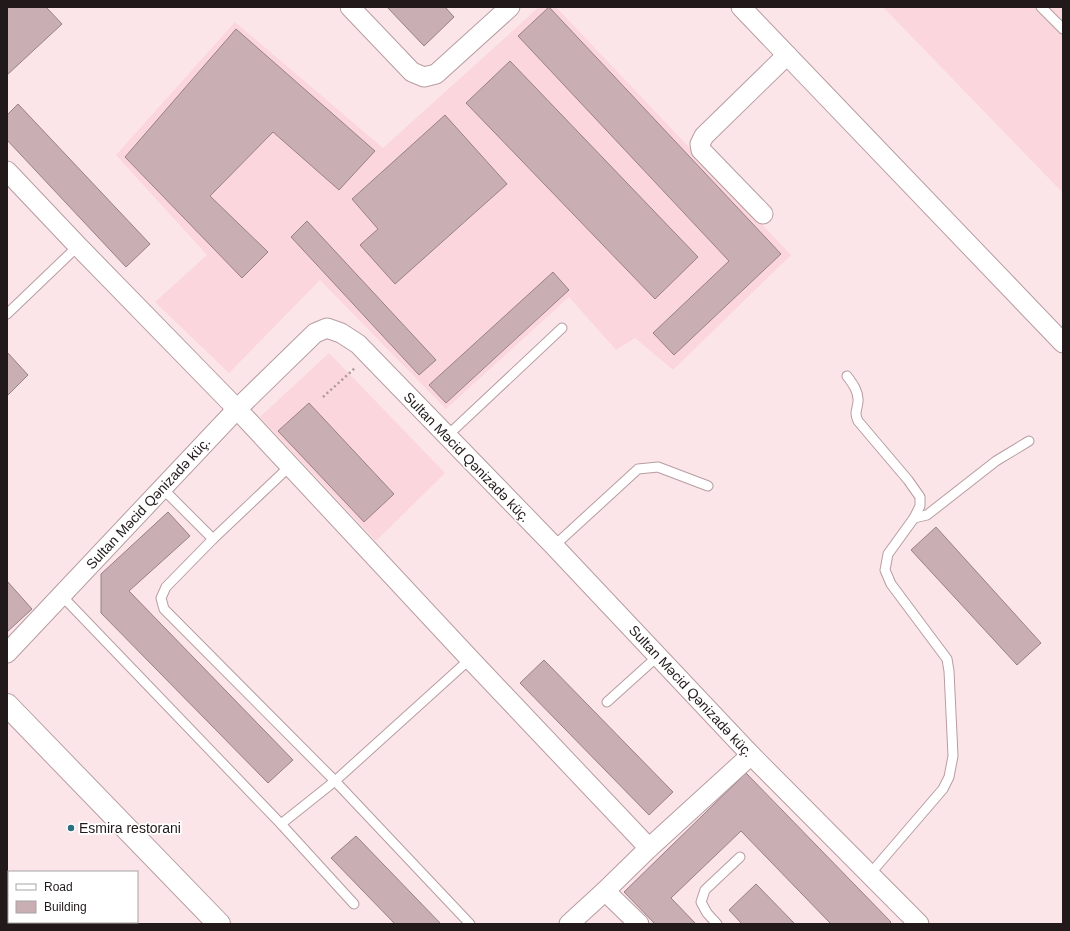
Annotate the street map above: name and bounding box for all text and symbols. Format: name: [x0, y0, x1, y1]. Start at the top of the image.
street label: Sultan Məcid Qənizadə küç.: [401, 389, 533, 525]
street label: Sultan Məcid Qənizadə küç.: [83, 434, 213, 572]
street label: Sultan Məcid Qənizadə küç.: [626, 622, 756, 760]
place label: Esmira restorani: [79, 820, 181, 836]
marker: Esmira restorani: [66, 823, 76, 833]
legend: [8, 871, 138, 923]
text: Road: [44, 880, 73, 894]
text: Building: [44, 900, 87, 914]

